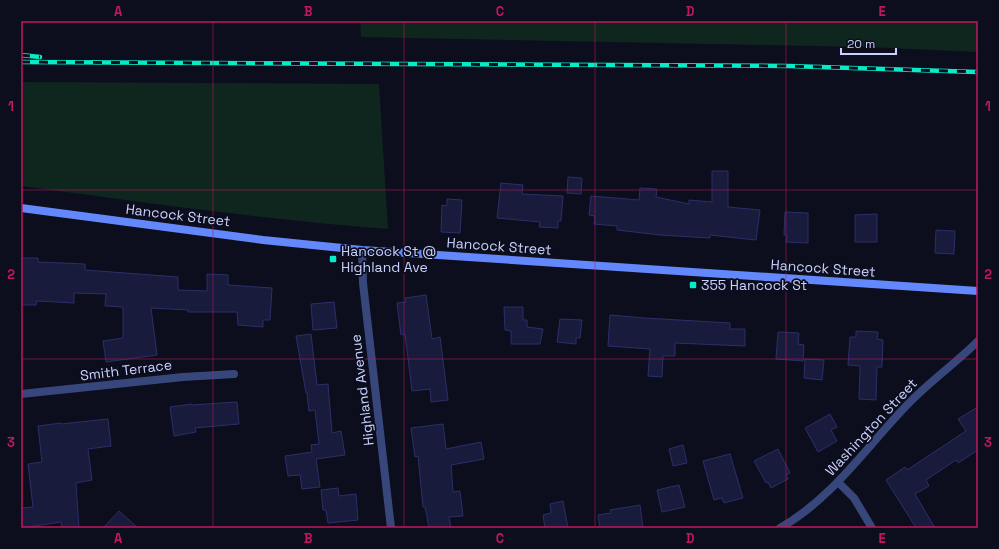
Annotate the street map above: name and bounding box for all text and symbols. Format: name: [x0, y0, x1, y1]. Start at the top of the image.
text: A: [114, 3, 123, 20]
text: B: [304, 3, 313, 20]
text: C: [496, 3, 504, 20]
text: D: [686, 3, 695, 20]
text: E: [878, 3, 886, 20]
scale bar: [841, 30, 896, 56]
text: 20 m: [847, 36, 875, 52]
text: 1: [8, 98, 14, 115]
text: 1: [985, 98, 991, 115]
street label: Hancock Street: [125, 200, 231, 230]
street label: Hancock Street: [446, 233, 552, 259]
place label: Hancock St @ Highland Ave: [341, 242, 436, 276]
marker: Hancock St @ Highland Ave: [328, 254, 338, 264]
street label: Hancock Street: [770, 255, 876, 281]
text: 2: [7, 266, 15, 283]
text: 2: [984, 266, 992, 283]
place label: 355 Hancock St: [701, 276, 807, 294]
marker: 355 Hancock St: [688, 280, 698, 290]
street label: Highland Avenue: [346, 333, 378, 447]
street label: Smith Terrace: [79, 355, 173, 385]
street label: Washington Street: [821, 374, 921, 480]
text: 3: [7, 434, 15, 451]
text: 3: [984, 434, 992, 451]
text: A: [114, 530, 123, 547]
text: B: [304, 530, 313, 547]
text: C: [496, 530, 504, 547]
text: D: [686, 530, 695, 547]
text: E: [878, 530, 886, 547]

